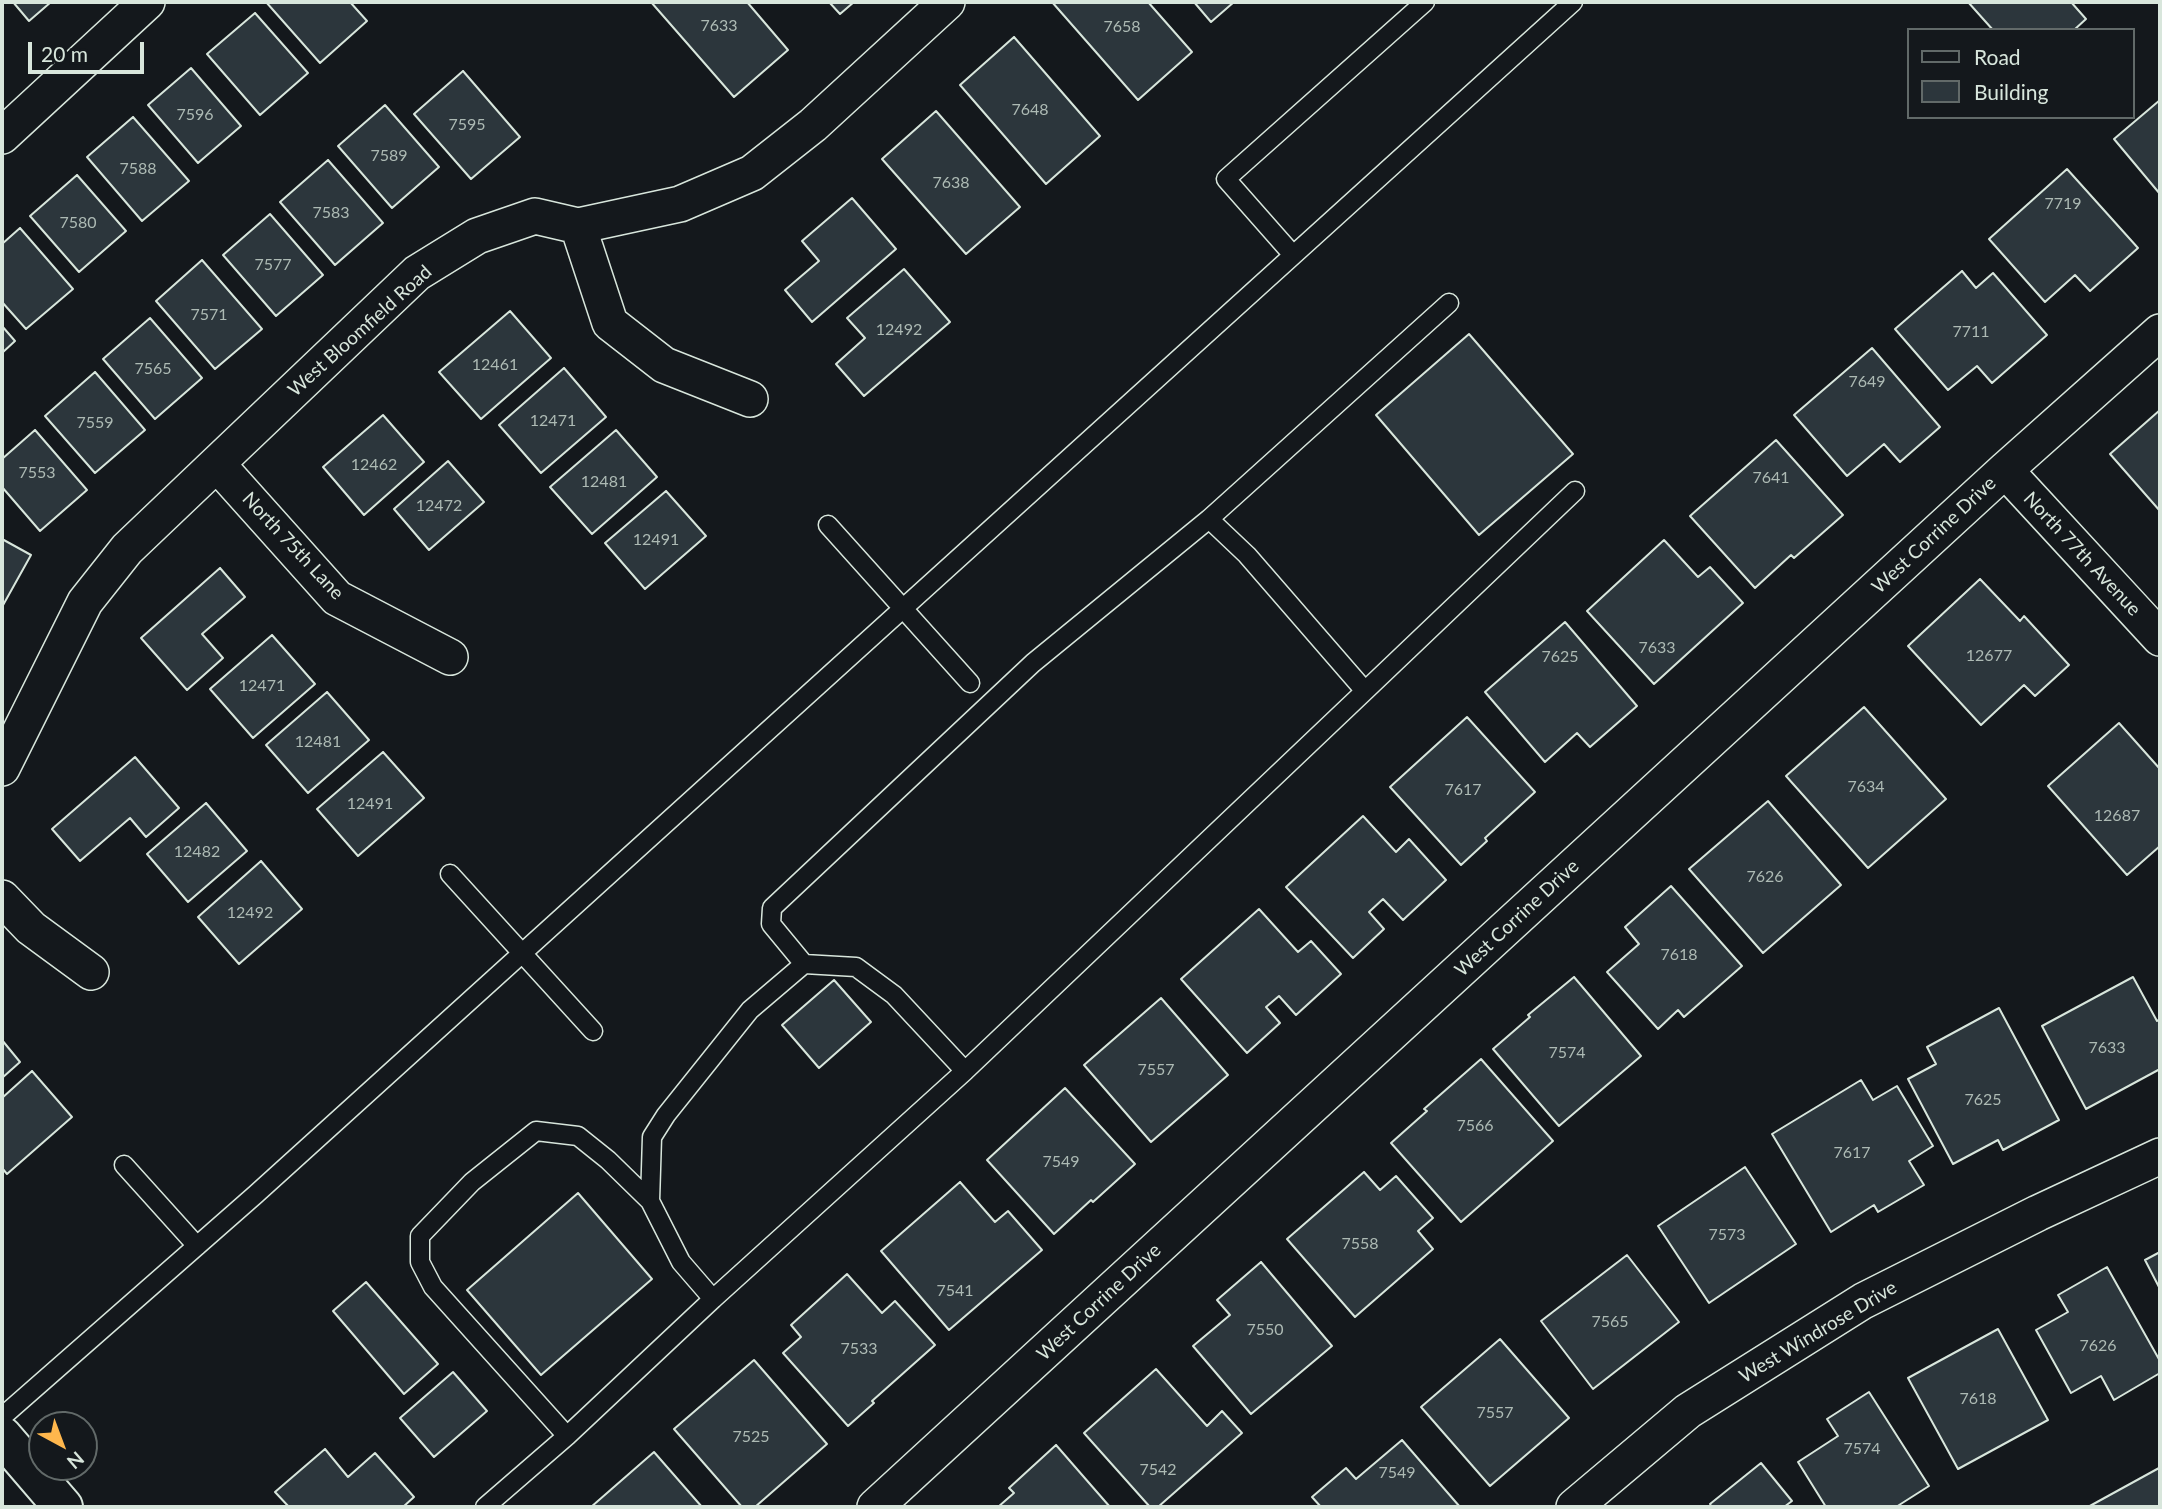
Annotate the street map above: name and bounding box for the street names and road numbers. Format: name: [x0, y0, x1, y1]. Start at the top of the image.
street label: West Bloomfield Road: [284, 261, 436, 401]
street label: West Corrine Drive: [1867, 472, 2001, 598]
street label: North 77th Avenue: [2019, 487, 2145, 621]
street label: North 75th Lane: [237, 488, 349, 604]
street label: West Corrine Drive: [1450, 855, 1584, 981]
street label: West Corrine Drive: [1032, 1239, 1166, 1365]
street label: West Windrose Drive: [1735, 1276, 1901, 1388]

